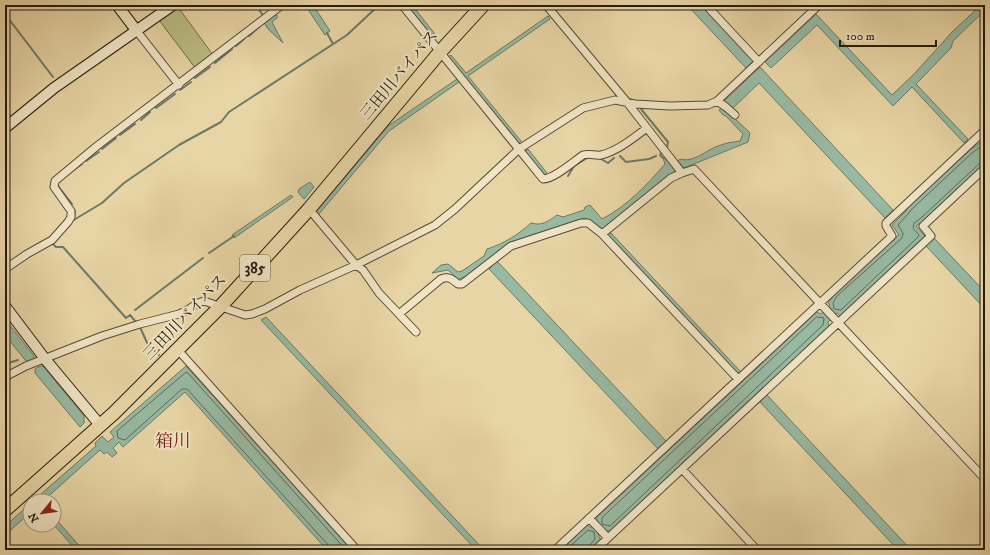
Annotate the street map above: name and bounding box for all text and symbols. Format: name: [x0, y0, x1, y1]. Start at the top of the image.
scale bar: [840, 22, 936, 48]
street label: 三田川バイパス: [355, 26, 443, 124]
text: 100 m: [846, 29, 875, 44]
road number: 385: [240, 255, 270, 281]
street label: 三田川バイパス: [139, 270, 231, 364]
district label: 箱川: [155, 431, 191, 453]
north arrow: [22, 493, 62, 533]
text: N: [26, 510, 42, 525]

